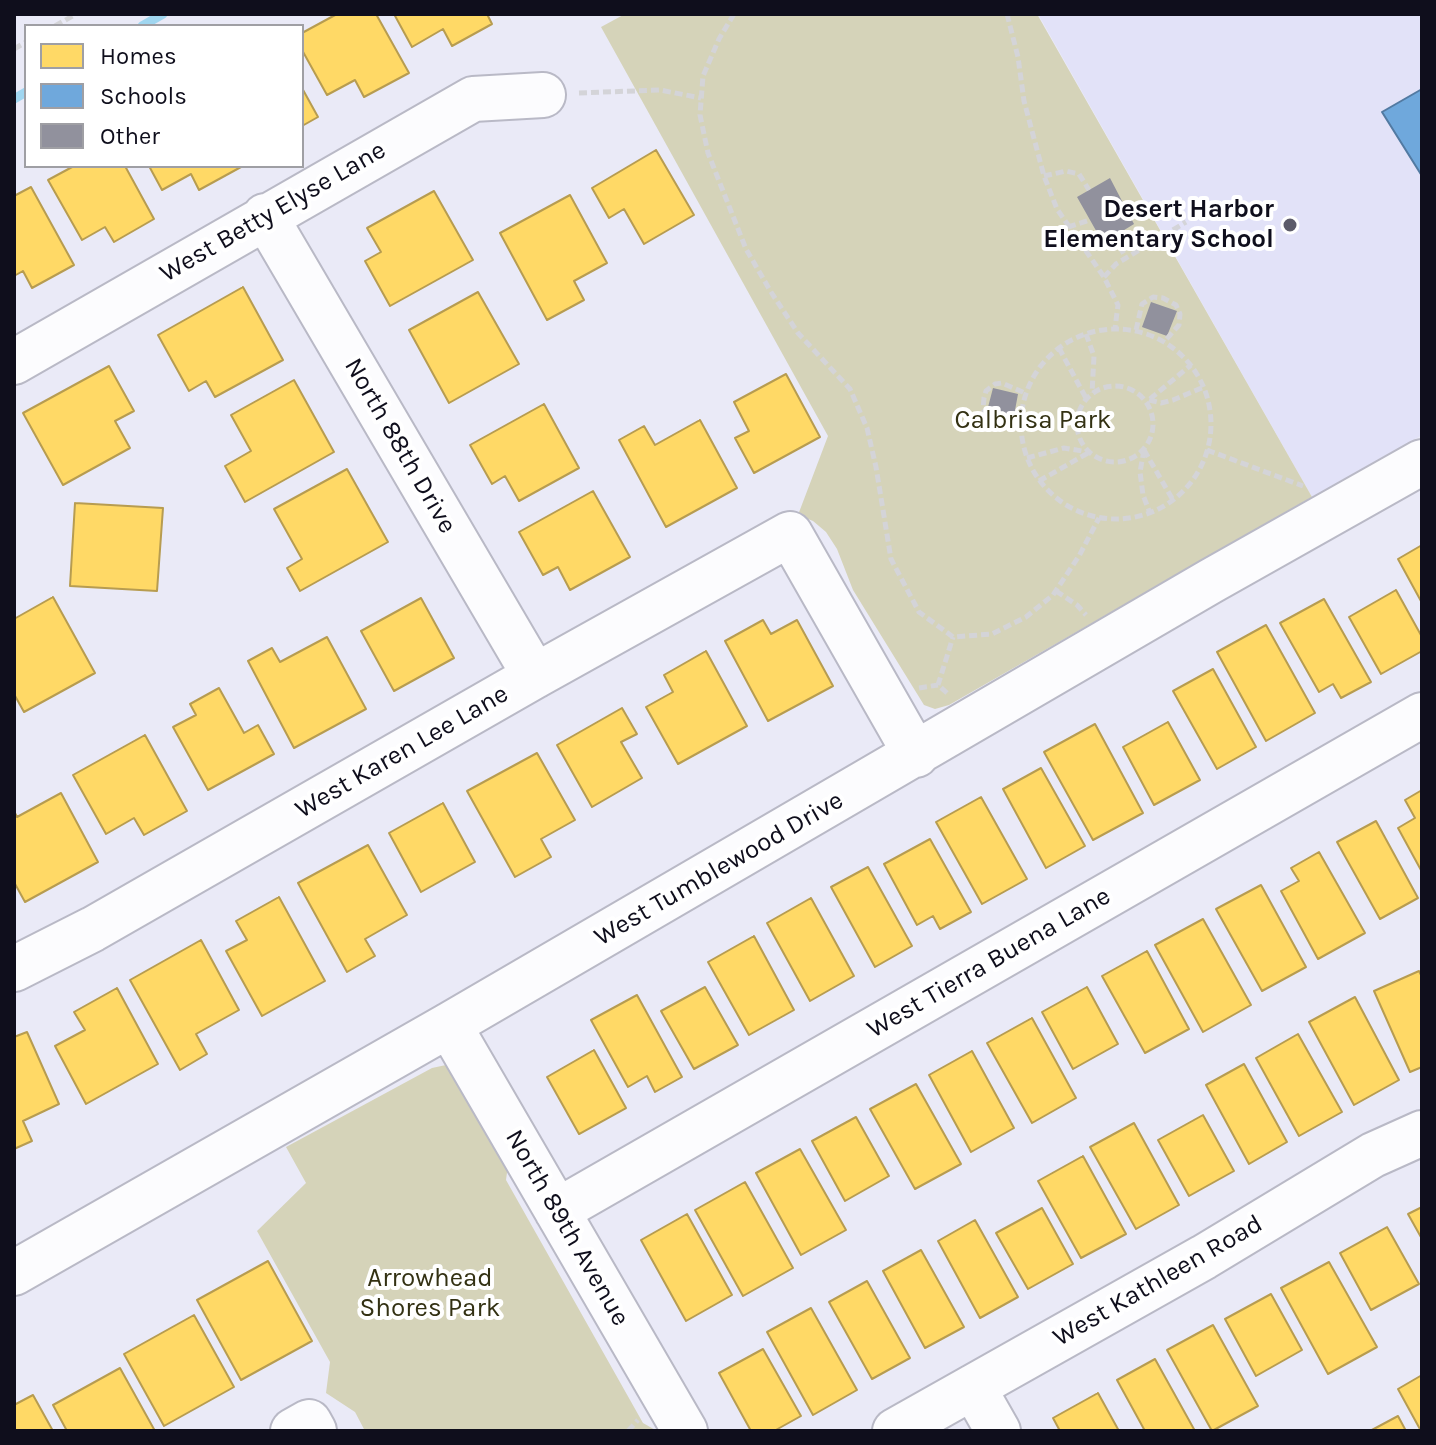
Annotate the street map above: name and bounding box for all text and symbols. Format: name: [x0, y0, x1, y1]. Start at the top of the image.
legend: [24, 24, 304, 168]
text: Homes: [100, 42, 177, 70]
text: Schools: [100, 82, 187, 110]
text: Other: [100, 122, 160, 150]
street label: West Betty Elyse Lane: [155, 135, 391, 289]
place label: Desert Harbor Elementary School: [1043, 194, 1274, 256]
marker: Desert Harbor Elementary School: [1281, 216, 1299, 234]
street label: North 88th Drive: [337, 353, 463, 539]
park label: Calbrisa Park: [955, 405, 1111, 437]
street label: West Karen Lee Lane: [290, 678, 514, 826]
street label: West Tumblewood Drive: [589, 785, 849, 953]
street label: West Tierra Buena Lane: [862, 881, 1116, 1045]
street label: North 89th Avenue: [498, 1124, 636, 1332]
street label: West Kathleen Road: [1048, 1208, 1268, 1354]
park label: Arrowhead Shores Park: [360, 1263, 500, 1324]

